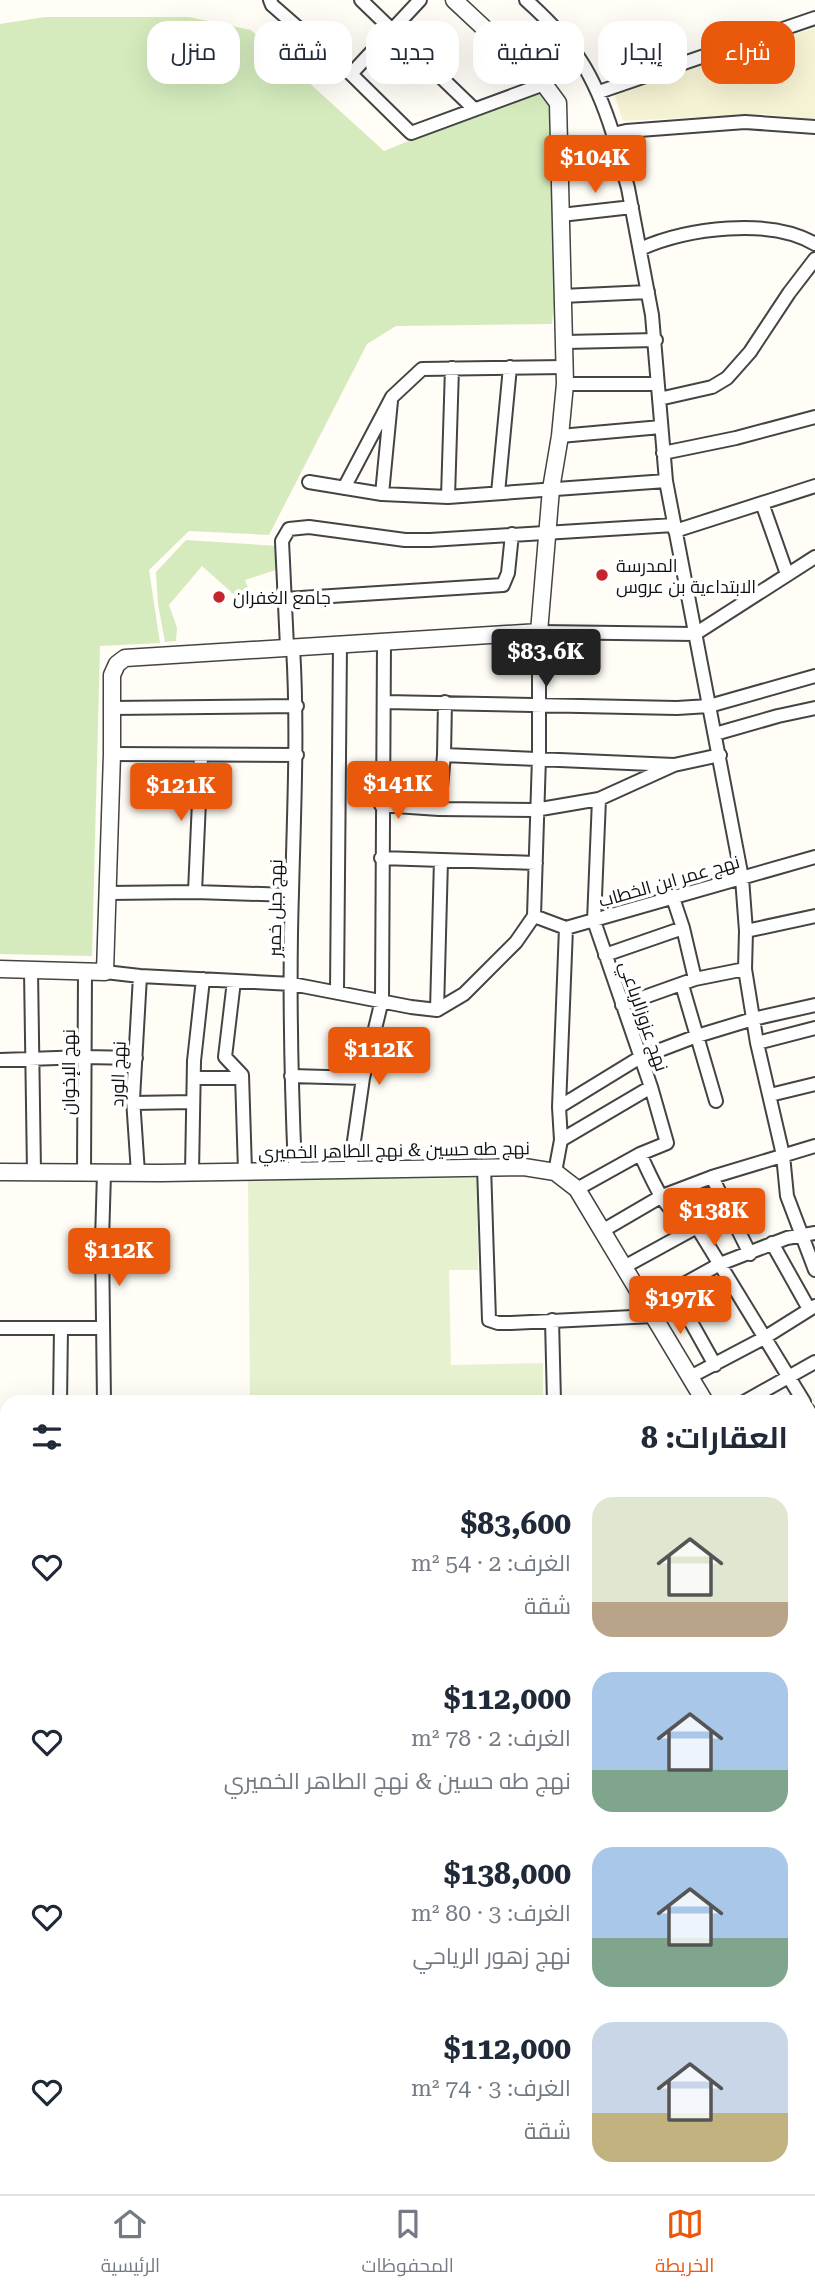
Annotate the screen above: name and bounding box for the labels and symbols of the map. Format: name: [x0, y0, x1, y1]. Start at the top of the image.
pin: $104K: [546, 136, 644, 195]
place label: المدرسة الابتداءية بن عروس: [616, 555, 756, 598]
marker: المدرسة الابتداءية بن عروس: [594, 567, 610, 583]
place label: جامع الغفران: [233, 587, 331, 610]
marker: جامع الغفران: [211, 589, 227, 605]
pin: $83.6K: [489, 630, 603, 689]
pin: $141K: [349, 762, 447, 821]
pin: $121K: [132, 764, 230, 823]
street label: نهج عمر ابن الخطاب: [596, 851, 742, 913]
street label: نهج جبل خمير: [264, 859, 288, 958]
street label: نهج عزوزالرباعي: [612, 958, 673, 1075]
pin: $112K: [330, 1028, 428, 1087]
street label: نهج الإخوان: [58, 1029, 81, 1115]
street label: نهج الورد: [106, 1041, 132, 1108]
street label: نهج طه حسين & نهج الطاهر الخميري: [258, 1137, 530, 1167]
pin: $138K: [665, 1188, 763, 1248]
pin: $112K: [70, 1228, 168, 1288]
pin: $197K: [631, 1276, 729, 1336]

